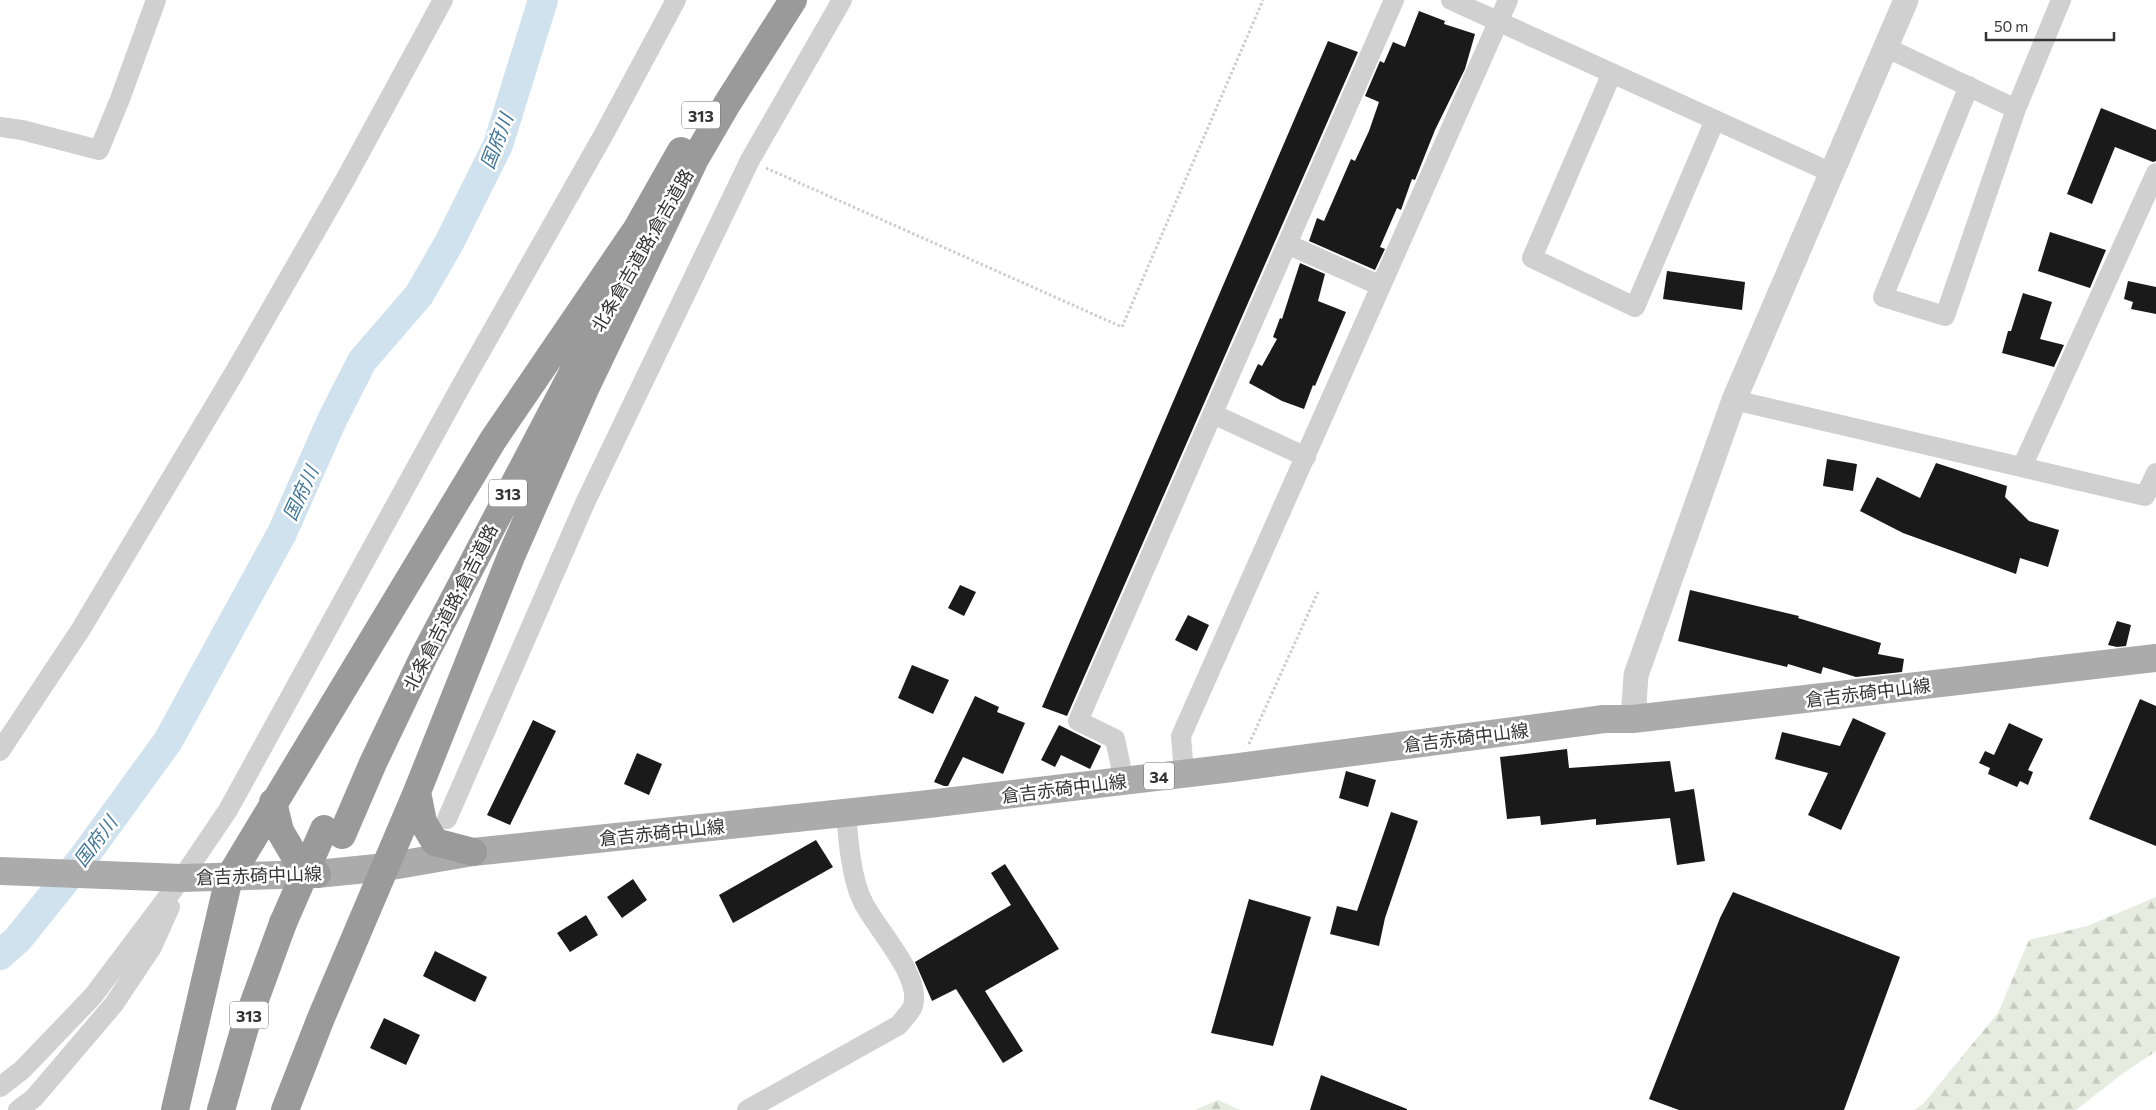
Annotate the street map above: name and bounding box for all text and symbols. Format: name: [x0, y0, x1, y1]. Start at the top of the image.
scale bar: [1986, 10, 2114, 42]
text: 50 m: [1994, 17, 2028, 35]
road number: 313: [682, 102, 720, 128]
water label: 国府川: [475, 108, 518, 172]
street label: 北条倉吉道路;倉吉道路: [586, 165, 698, 335]
water label: 国府川: [278, 461, 323, 524]
road number: 313: [489, 479, 527, 506]
street label: 北条倉吉道路;倉吉道路: [398, 520, 502, 694]
street label: 倉吉赤碕中山線: [1804, 673, 1932, 711]
street label: 倉吉赤碕中山線: [1402, 718, 1530, 756]
road number: 34: [1144, 762, 1174, 789]
street label: 倉吉赤碕中山線: [1000, 769, 1128, 807]
water label: 国府川: [69, 810, 123, 871]
street label: 倉吉赤碕中山線: [598, 814, 726, 850]
street label: 倉吉赤碕中山線: [196, 862, 322, 888]
road number: 313: [230, 1002, 268, 1028]

